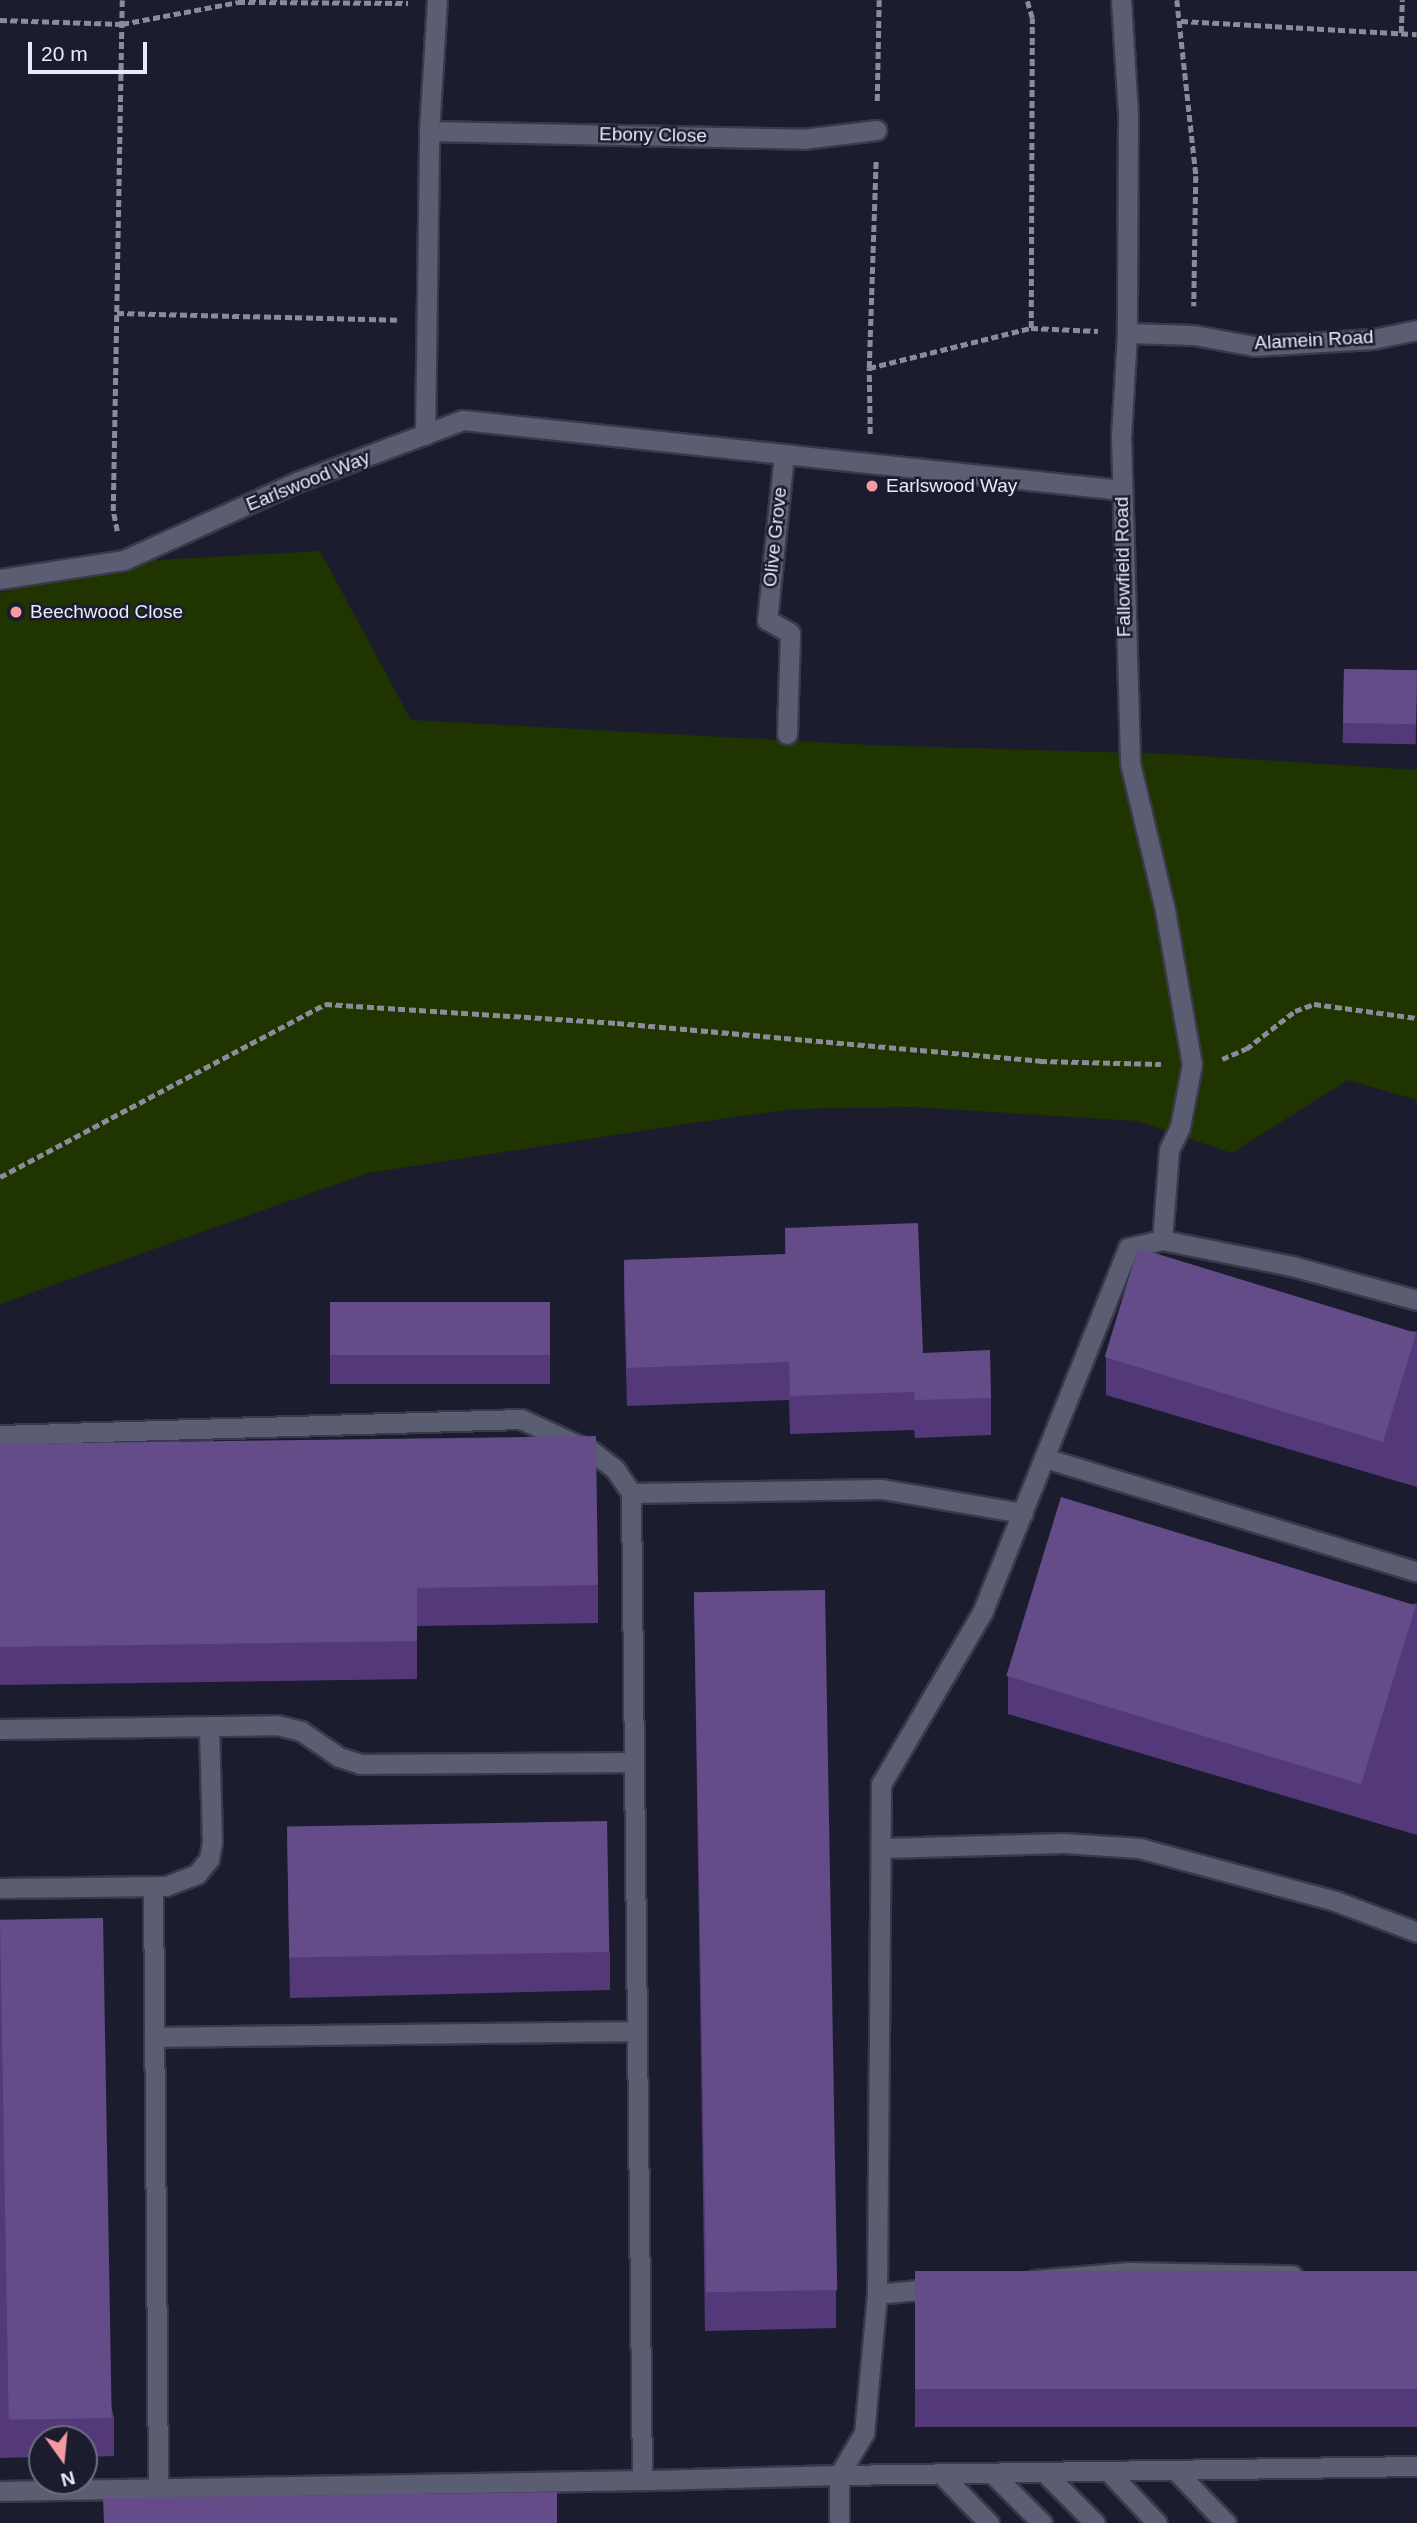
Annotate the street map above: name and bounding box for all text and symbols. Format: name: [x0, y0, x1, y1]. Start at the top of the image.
scale bar: [32, 28, 150, 72]
text: 20 m: [41, 42, 88, 65]
street label: Ebony Close: [599, 123, 707, 147]
street label: Alamein Road: [1254, 325, 1374, 355]
street label: Earlswood Way: [243, 446, 373, 516]
place label: Earlswood Way: [886, 475, 1017, 497]
marker: Earlswood Way: [864, 478, 880, 494]
street label: Olive Grove: [758, 486, 792, 588]
street label: Fallowfield Road: [1110, 497, 1136, 637]
place label: Beechwood Close: [30, 601, 183, 623]
marker: Beechwood Close: [8, 604, 24, 620]
north arrow: [28, 2425, 98, 2495]
text: N: [59, 2467, 77, 2491]

